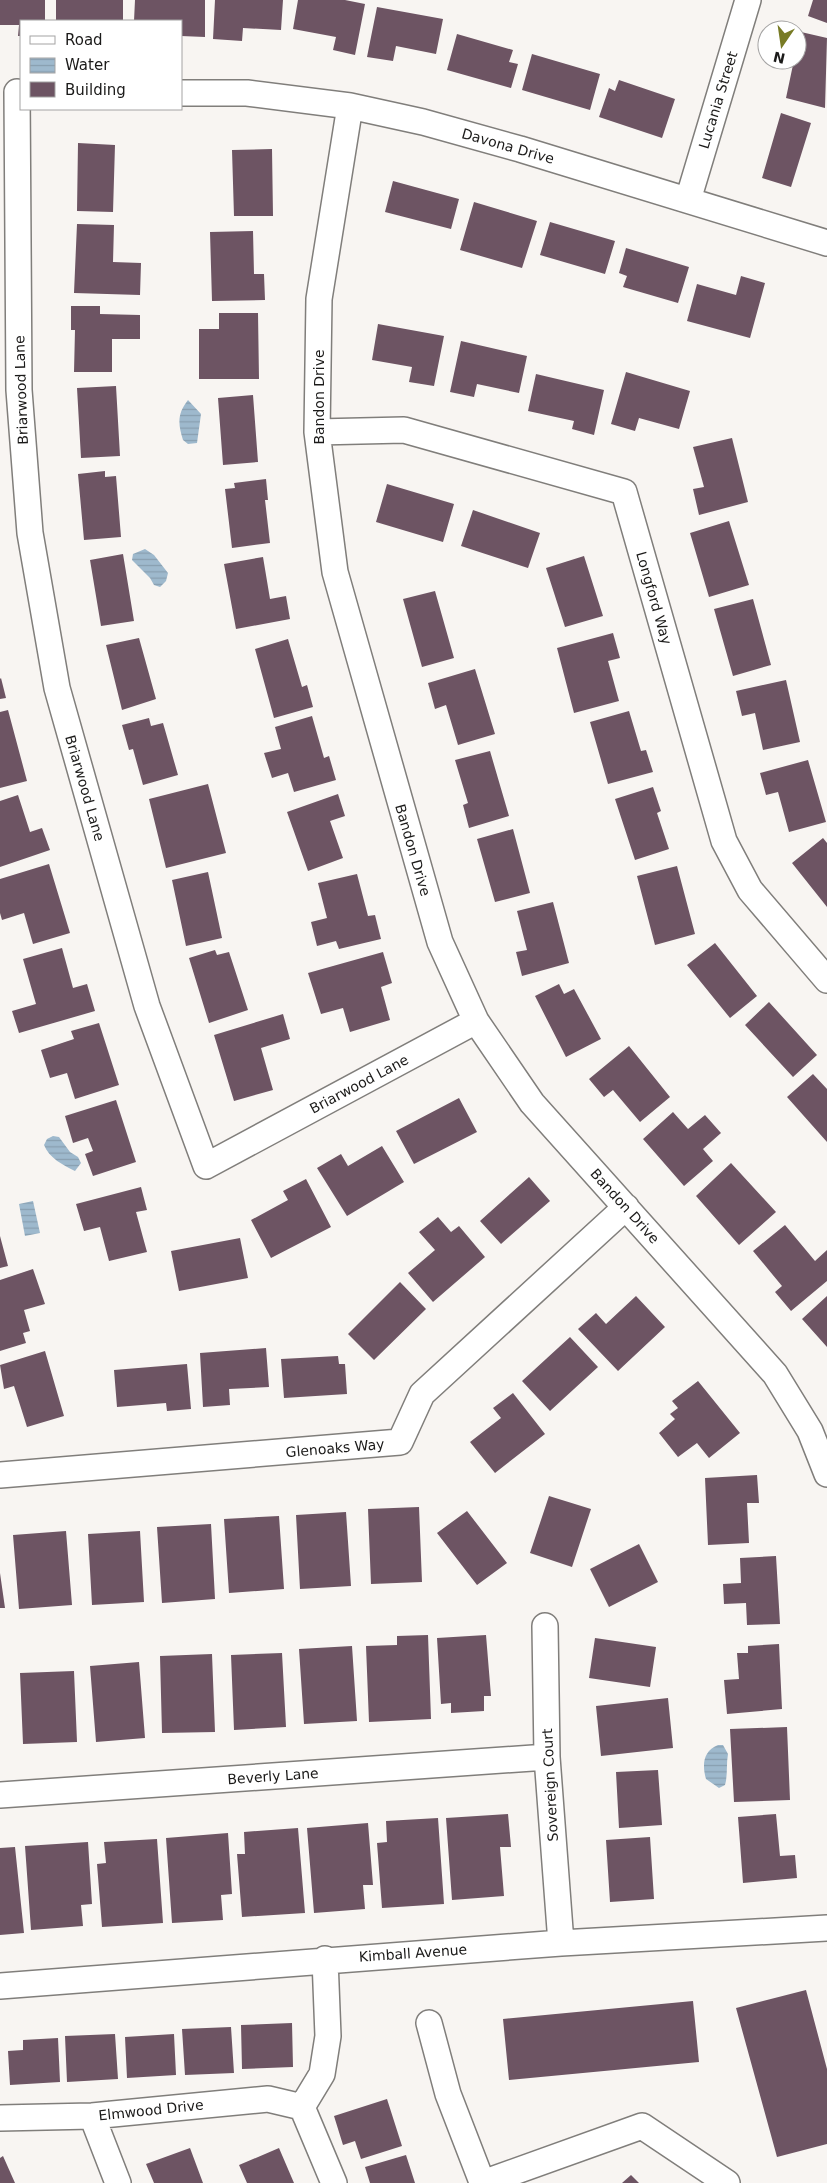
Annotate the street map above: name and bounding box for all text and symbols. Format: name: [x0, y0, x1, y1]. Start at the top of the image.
legend: [20, 20, 182, 110]
north arrow: [757, 20, 807, 70]
text: Road: [65, 31, 103, 49]
street label: Lucania Street: [696, 49, 741, 151]
text: N: [772, 49, 787, 67]
text: Water: [65, 56, 110, 74]
text: Building: [65, 81, 126, 99]
street label: Davona Drive: [460, 125, 556, 167]
street label: Briarwood Lane: [11, 335, 31, 445]
street label: Bandon Drive: [311, 349, 327, 445]
street label: Longford Way: [633, 550, 675, 646]
street label: Briarwood Lane: [62, 733, 108, 843]
street label: Bandon Drive: [392, 802, 434, 898]
street label: Briarwood Lane: [307, 1051, 411, 1117]
street label: Bandon Drive: [587, 1165, 663, 1247]
street label: Glenoaks Way: [285, 1436, 385, 1460]
street label: Sovereign Court: [539, 1728, 561, 1842]
street label: Beverly Lane: [227, 1765, 319, 1787]
street label: Kimball Avenue: [358, 1941, 468, 1965]
street label: Elmwood Drive: [98, 2097, 204, 2123]

